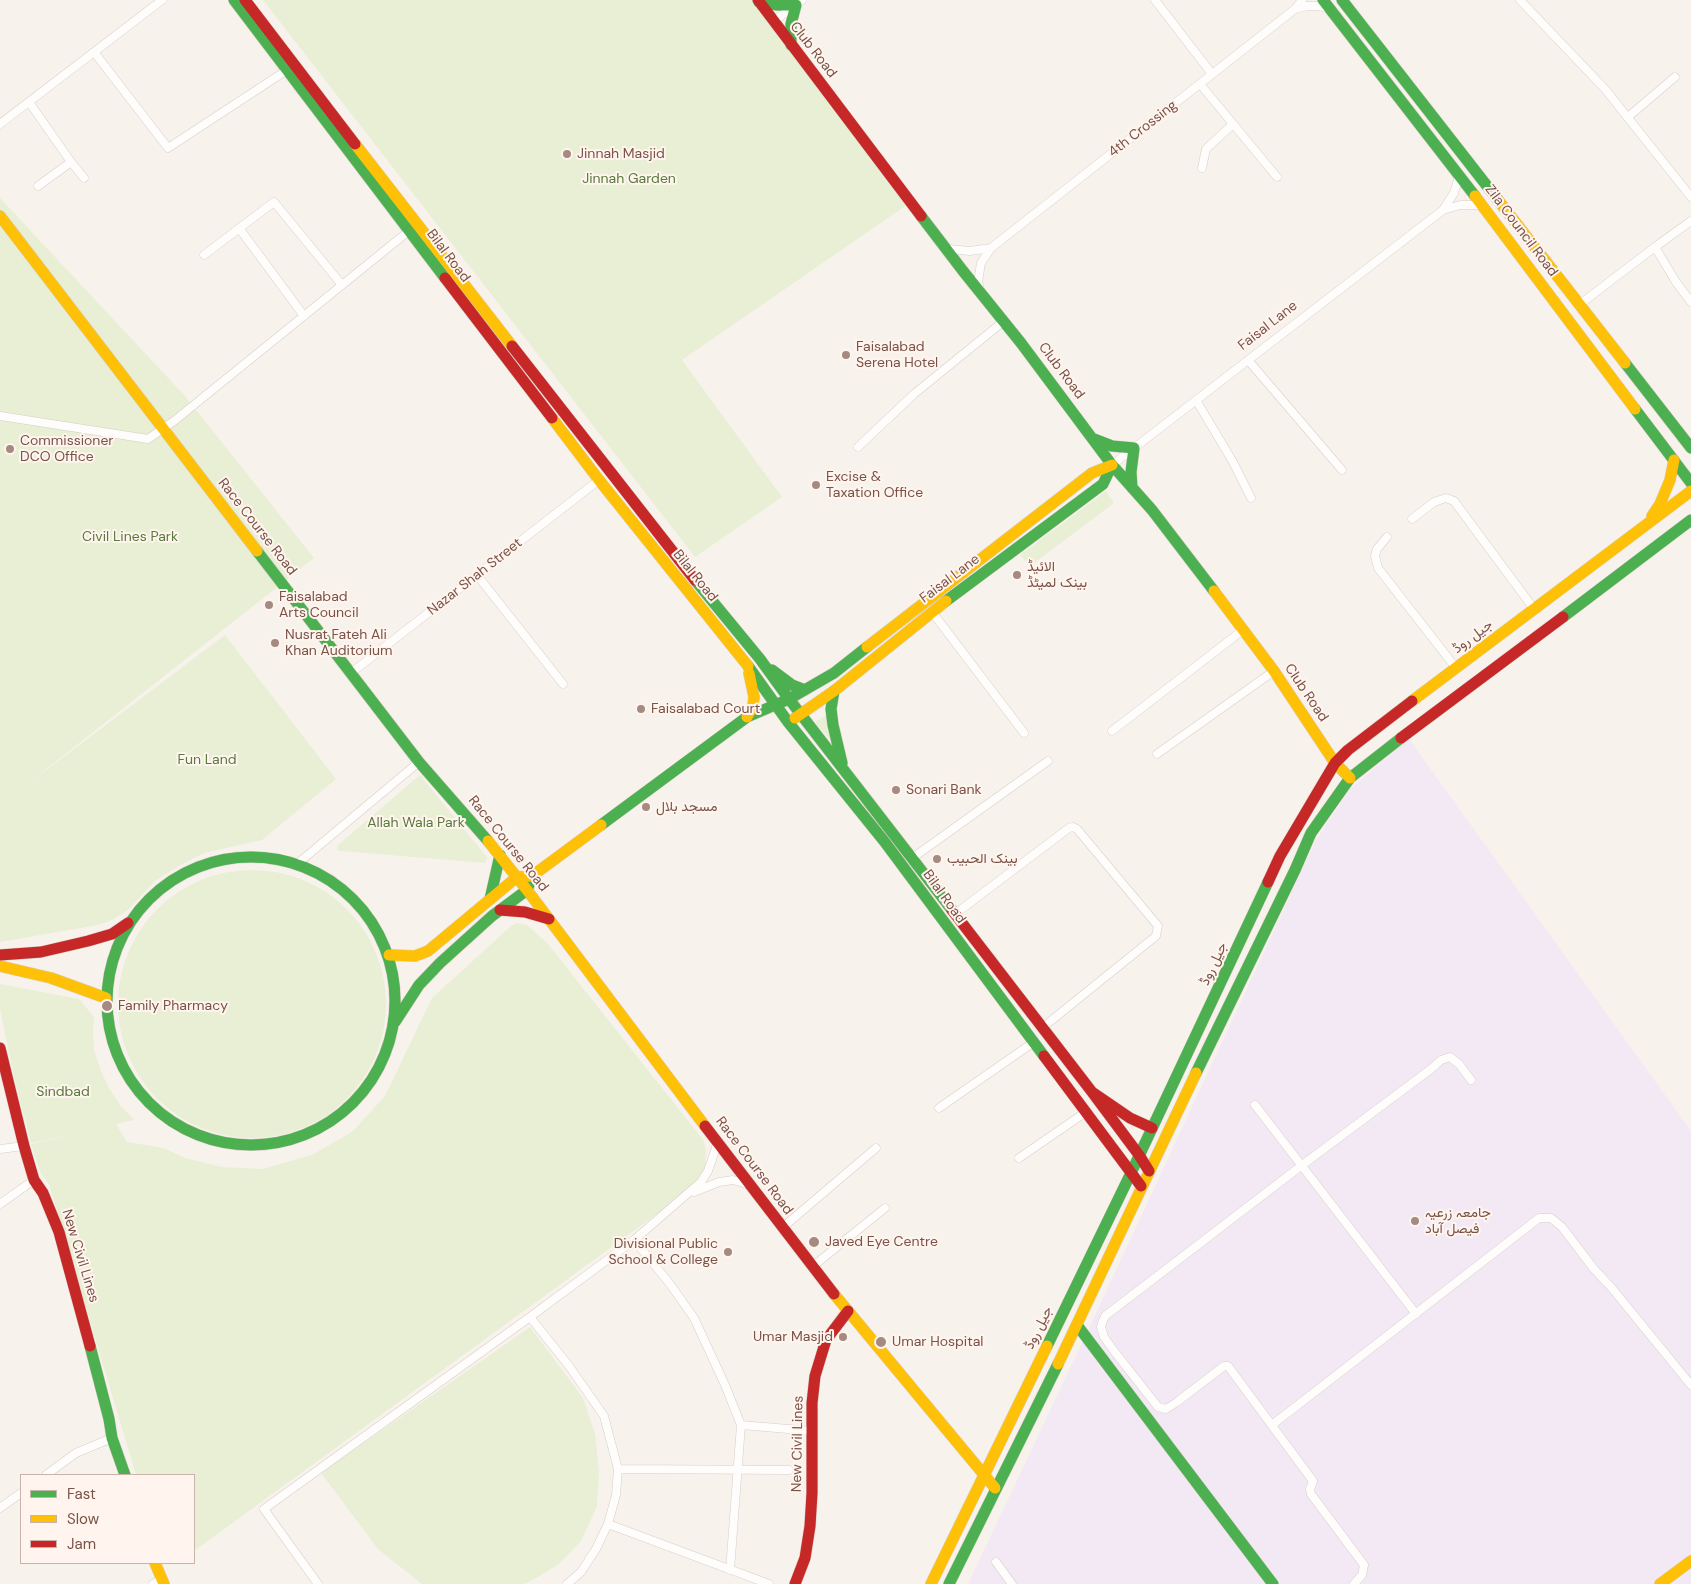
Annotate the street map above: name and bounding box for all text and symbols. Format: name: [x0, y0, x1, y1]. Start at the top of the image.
street label: Club Road: [786, 19, 840, 81]
street label: 4th Crossing: [1105, 97, 1181, 161]
place label: Jinnah Masjid: [577, 146, 665, 162]
marker: Jinnah Masjid: [561, 148, 573, 160]
park label: Jinnah Garden: [582, 171, 676, 187]
street label: Zila Council Road: [1481, 182, 1561, 280]
street label: Bilal Road: [423, 226, 473, 286]
street label: Faisal Lane: [1235, 298, 1301, 354]
place label: Faisalabad Serena Hotel: [856, 339, 938, 372]
street label: Club Road: [1034, 339, 1088, 403]
marker: Faisalabad Serena Hotel: [840, 349, 852, 361]
place label: Commissioner DCO Office: [20, 433, 114, 466]
marker: Commissioner DCO Office: [4, 443, 16, 455]
place label: Excise & Taxation Office: [826, 469, 923, 502]
street label: Race Course Road: [214, 475, 300, 579]
marker: Excise & Taxation Office: [810, 479, 822, 491]
park label: Civil Lines Park: [82, 529, 178, 545]
street label: Nazar Shah Street: [424, 535, 526, 619]
street label: Bilal Road: [669, 547, 721, 605]
street label: Faisal Lane: [917, 551, 983, 607]
place label: الائیڈ بینک لمیٹڈ: [1027, 559, 1087, 592]
marker: الائیڈ بینک لمیٹڈ: [1011, 569, 1023, 581]
place label: Faisalabad Arts Council: [279, 589, 359, 622]
marker: Faisalabad Arts Council: [263, 599, 275, 611]
street label: جیل روڈ: [1450, 617, 1496, 657]
place label: Nusrat Fateh Ali Khan Auditorium: [285, 627, 393, 660]
marker: Nusrat Fateh Ali Khan Auditorium: [269, 637, 281, 649]
street label: Club Road: [1281, 661, 1331, 725]
place label: Faisalabad Court: [651, 701, 760, 717]
marker: Faisalabad Court: [635, 703, 647, 715]
park label: Fun Land: [177, 752, 237, 768]
place label: Sonari Bank: [906, 782, 981, 798]
marker: Sonari Bank: [890, 784, 902, 796]
street label: Race Course Road: [464, 793, 552, 895]
place label: مسجد بلال: [656, 799, 718, 815]
marker: مسجد بلال: [640, 801, 652, 813]
park label: Allah Wala Park: [367, 815, 465, 831]
place label: بينک الحبيب: [947, 851, 1018, 867]
marker: بينک الحبيب: [931, 853, 943, 865]
street label: Bilal Road: [919, 867, 969, 927]
street label: جیل روڈ: [1197, 940, 1231, 988]
place label: Family Pharmacy: [118, 998, 228, 1014]
marker: Family Pharmacy: [100, 999, 114, 1013]
park label: Sindbad: [36, 1084, 90, 1100]
street label: Race Course Road: [712, 1114, 796, 1218]
place label: جامعہ زرعیہ فیصل آباد: [1425, 1205, 1491, 1238]
street label: New Civil Lines: [58, 1207, 102, 1305]
marker: جامعہ زرعیہ فیصل آباد: [1409, 1215, 1421, 1227]
place label: Javed Eye Centre: [825, 1234, 938, 1250]
marker: Javed Eye Centre: [807, 1235, 821, 1249]
place label: Divisional Public School & College: [608, 1236, 718, 1268]
marker: Divisional Public School & College: [722, 1246, 734, 1258]
street label: جیل روڈ: [1021, 1304, 1057, 1352]
place label: Umar Masjid: [753, 1329, 833, 1345]
marker: Umar Masjid: [837, 1331, 849, 1343]
place label: Umar Hospital: [892, 1334, 983, 1350]
marker: Umar Hospital: [874, 1335, 888, 1349]
street label: New Civil Lines: [789, 1396, 807, 1492]
legend: [20, 1474, 195, 1564]
text: Fast: [67, 1484, 96, 1504]
text: Slow: [67, 1509, 99, 1529]
text: Jam: [67, 1534, 96, 1554]

